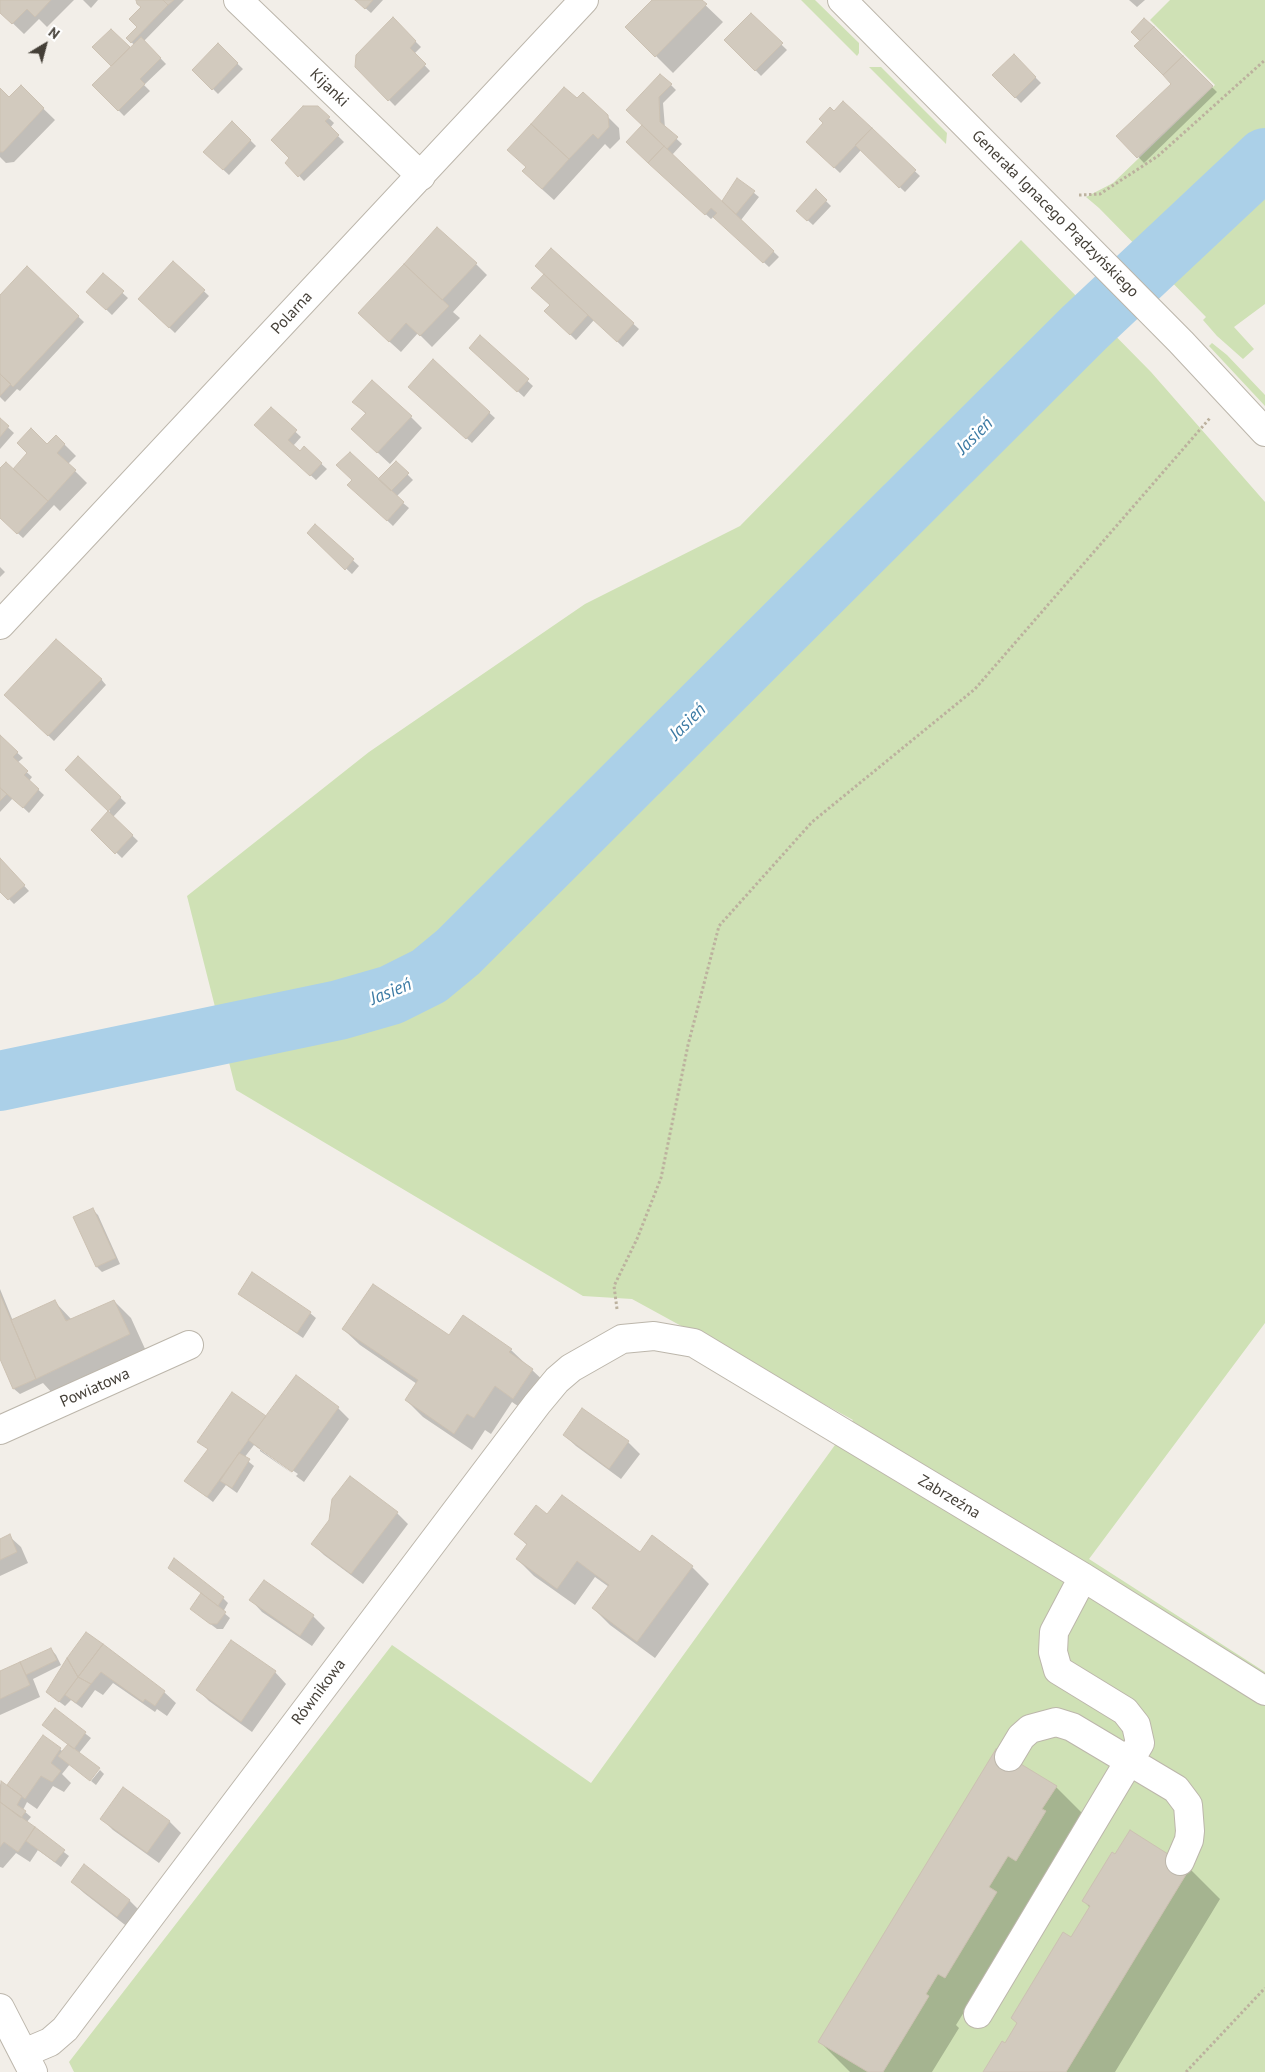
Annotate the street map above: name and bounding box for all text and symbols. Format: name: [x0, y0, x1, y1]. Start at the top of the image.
north arrow: [20, 20, 70, 70]
text: N: [45, 23, 63, 43]
street label: Kijanki: [305, 65, 353, 111]
street label: Generała Ignacego Prądzyńskiego: [967, 126, 1143, 302]
street label: Polarna: [267, 288, 317, 338]
water label: Jasień: [952, 413, 998, 459]
water label: Jasień: [665, 699, 711, 745]
water label: Jasień: [367, 974, 415, 1010]
street label: Powiatowa: [57, 1364, 133, 1412]
street label: Zabrzeźna: [914, 1471, 984, 1523]
street label: Równikowa: [288, 1655, 350, 1729]

